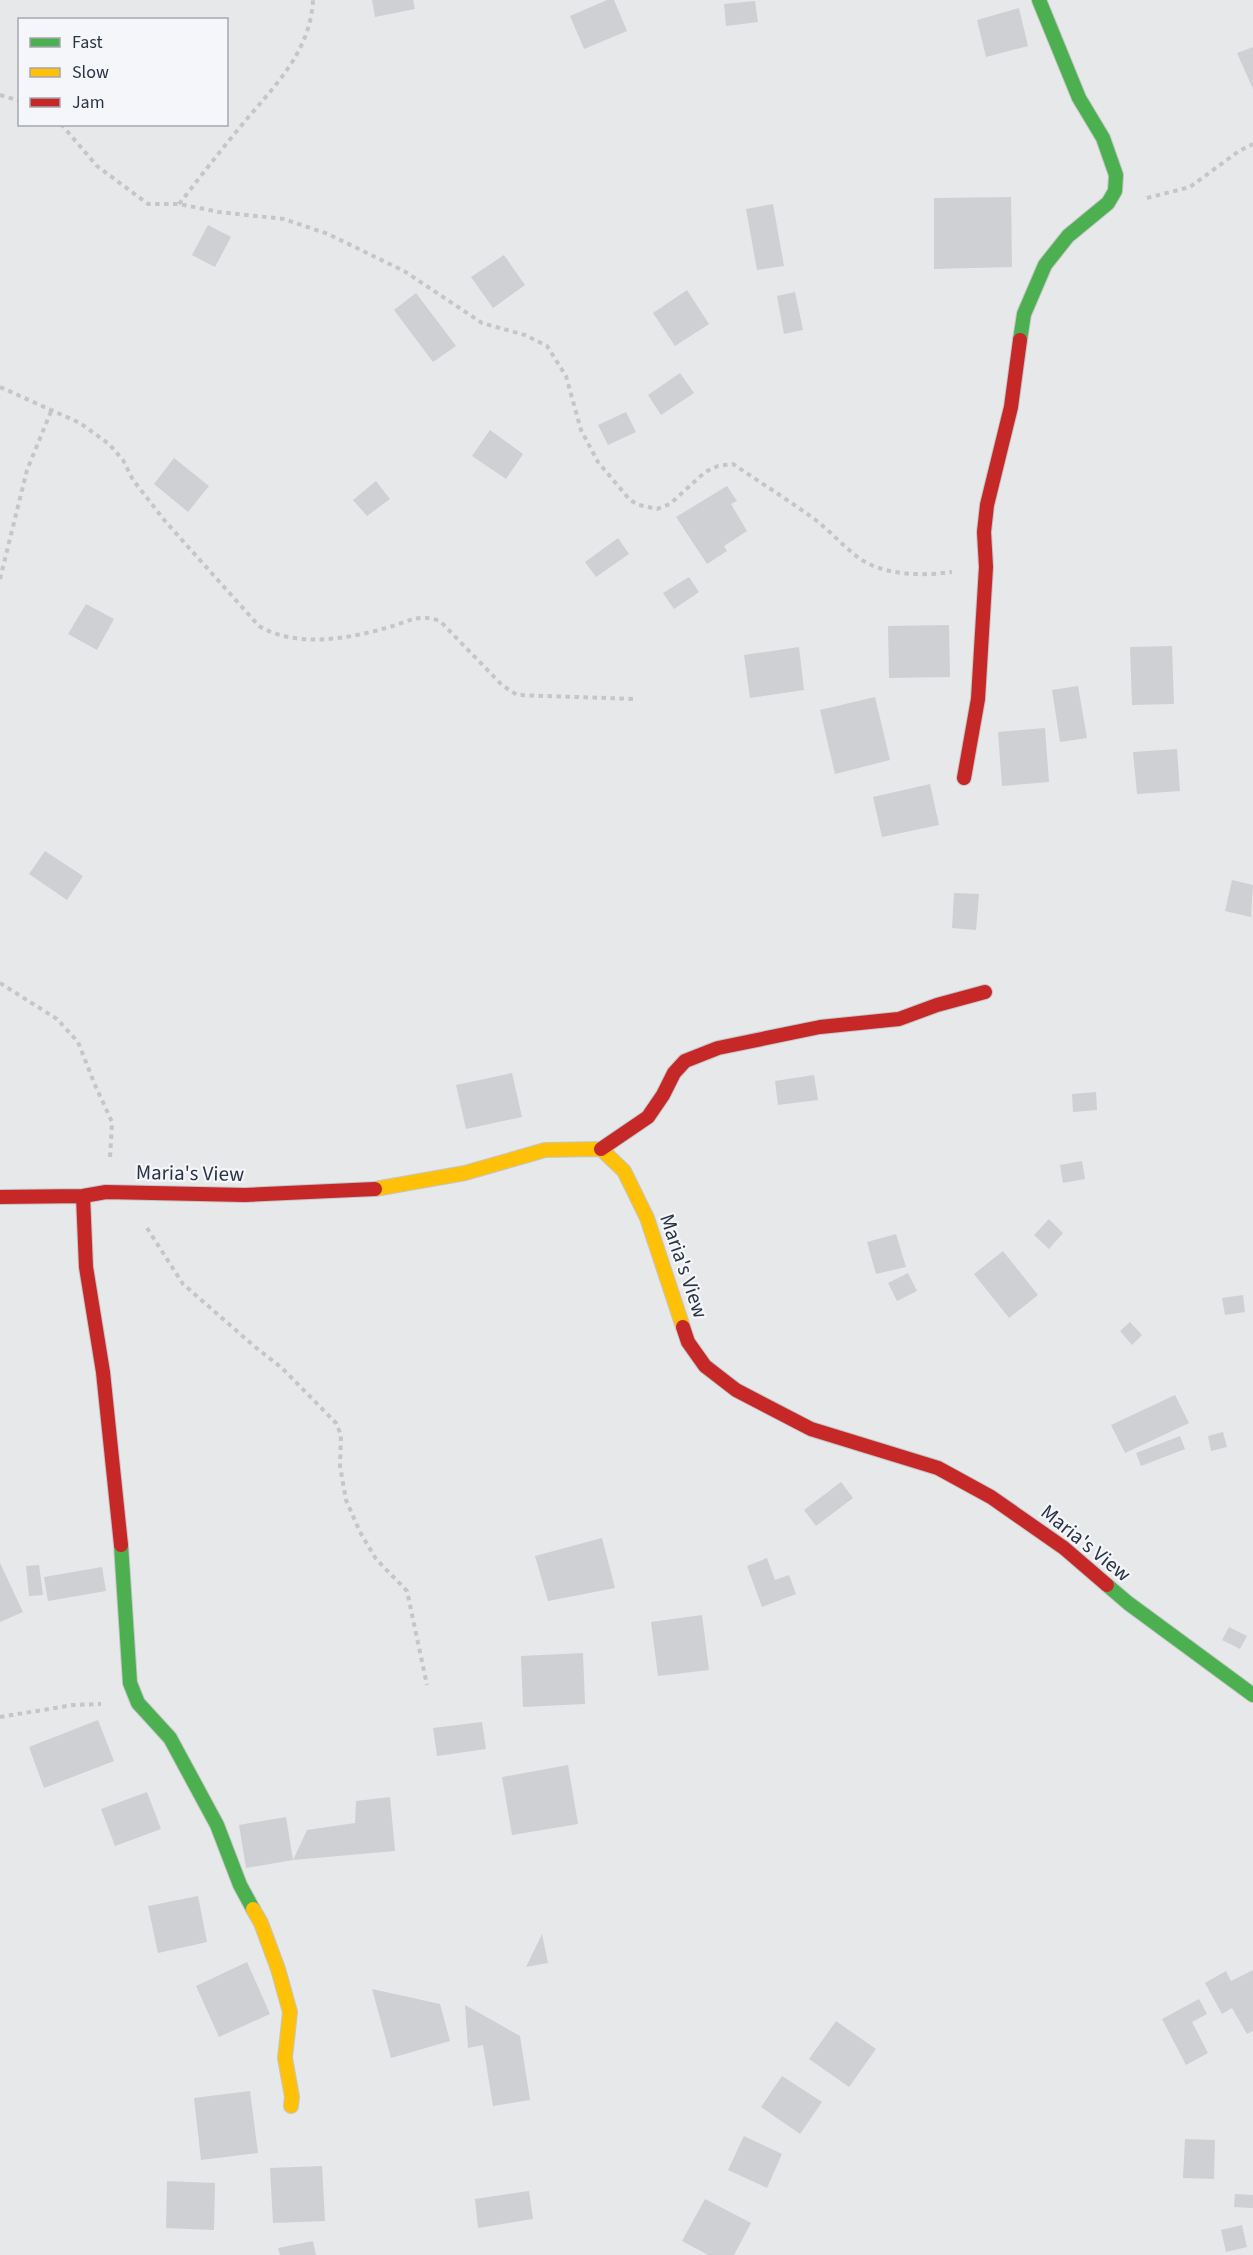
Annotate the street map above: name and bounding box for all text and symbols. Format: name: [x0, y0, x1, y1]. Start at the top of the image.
legend: [18, 18, 228, 126]
text: Fast: [72, 30, 103, 55]
text: Slow: [72, 60, 109, 85]
text: Jam: [72, 90, 105, 115]
street label: Maria's View: [136, 1157, 244, 1189]
street label: Maria's View: [652, 1210, 716, 1322]
street label: Maria's View: [1034, 1497, 1138, 1589]

